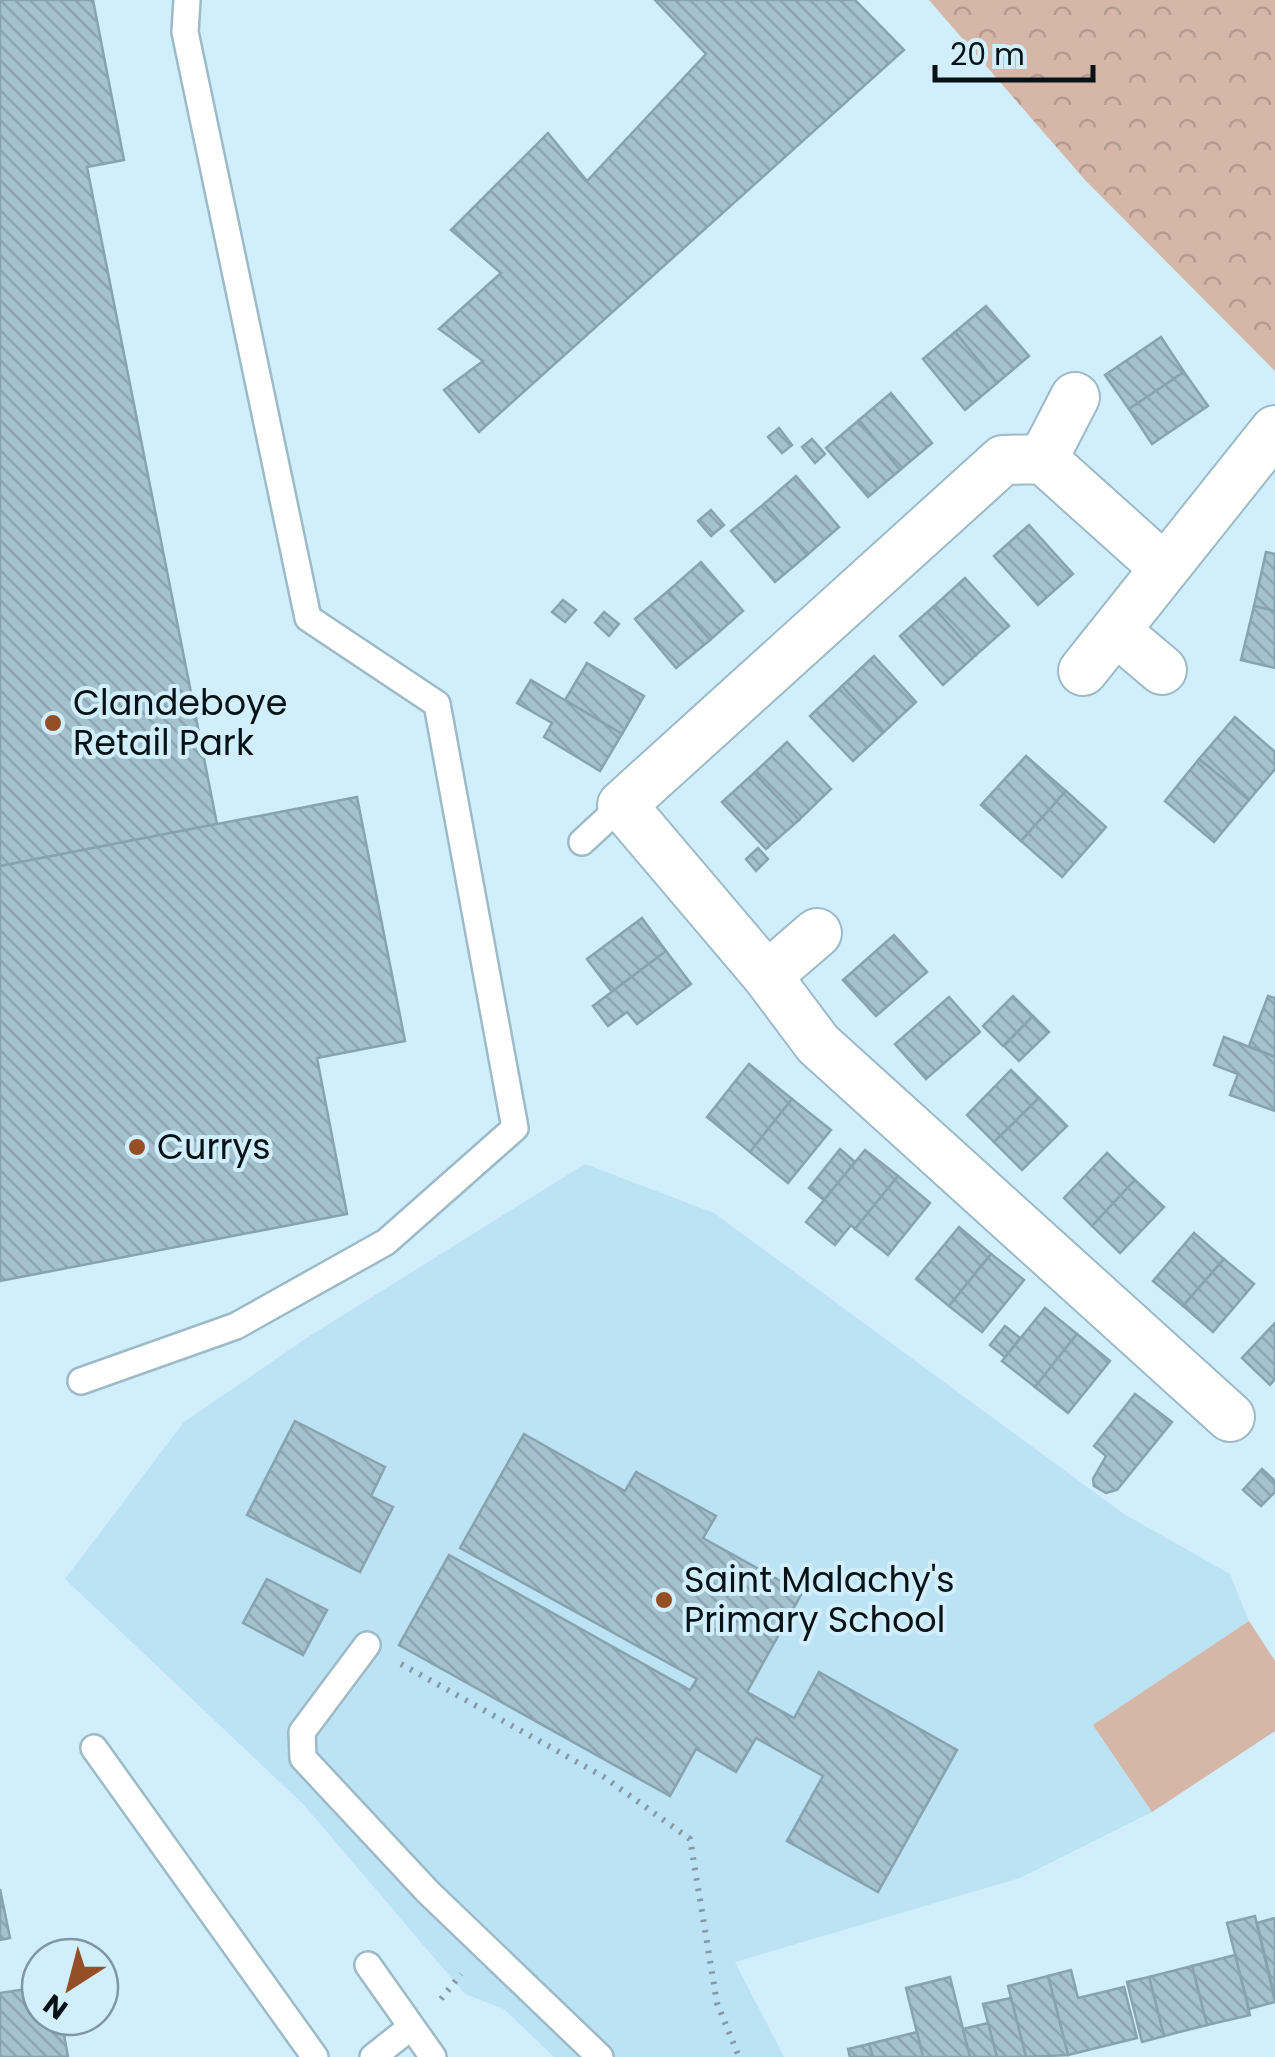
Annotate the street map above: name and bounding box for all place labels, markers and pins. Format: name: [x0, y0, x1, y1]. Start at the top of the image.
place label: Clandeboye Retail Park: [73, 678, 288, 767]
marker: Clandeboye Retail Park: [42, 712, 64, 734]
place label: Currys: [157, 1122, 271, 1171]
marker: Currys: [126, 1136, 148, 1158]
place label: Saint Malachy's Primary School: [684, 1555, 955, 1644]
marker: Saint Malachy's Primary School: [653, 1589, 675, 1611]

